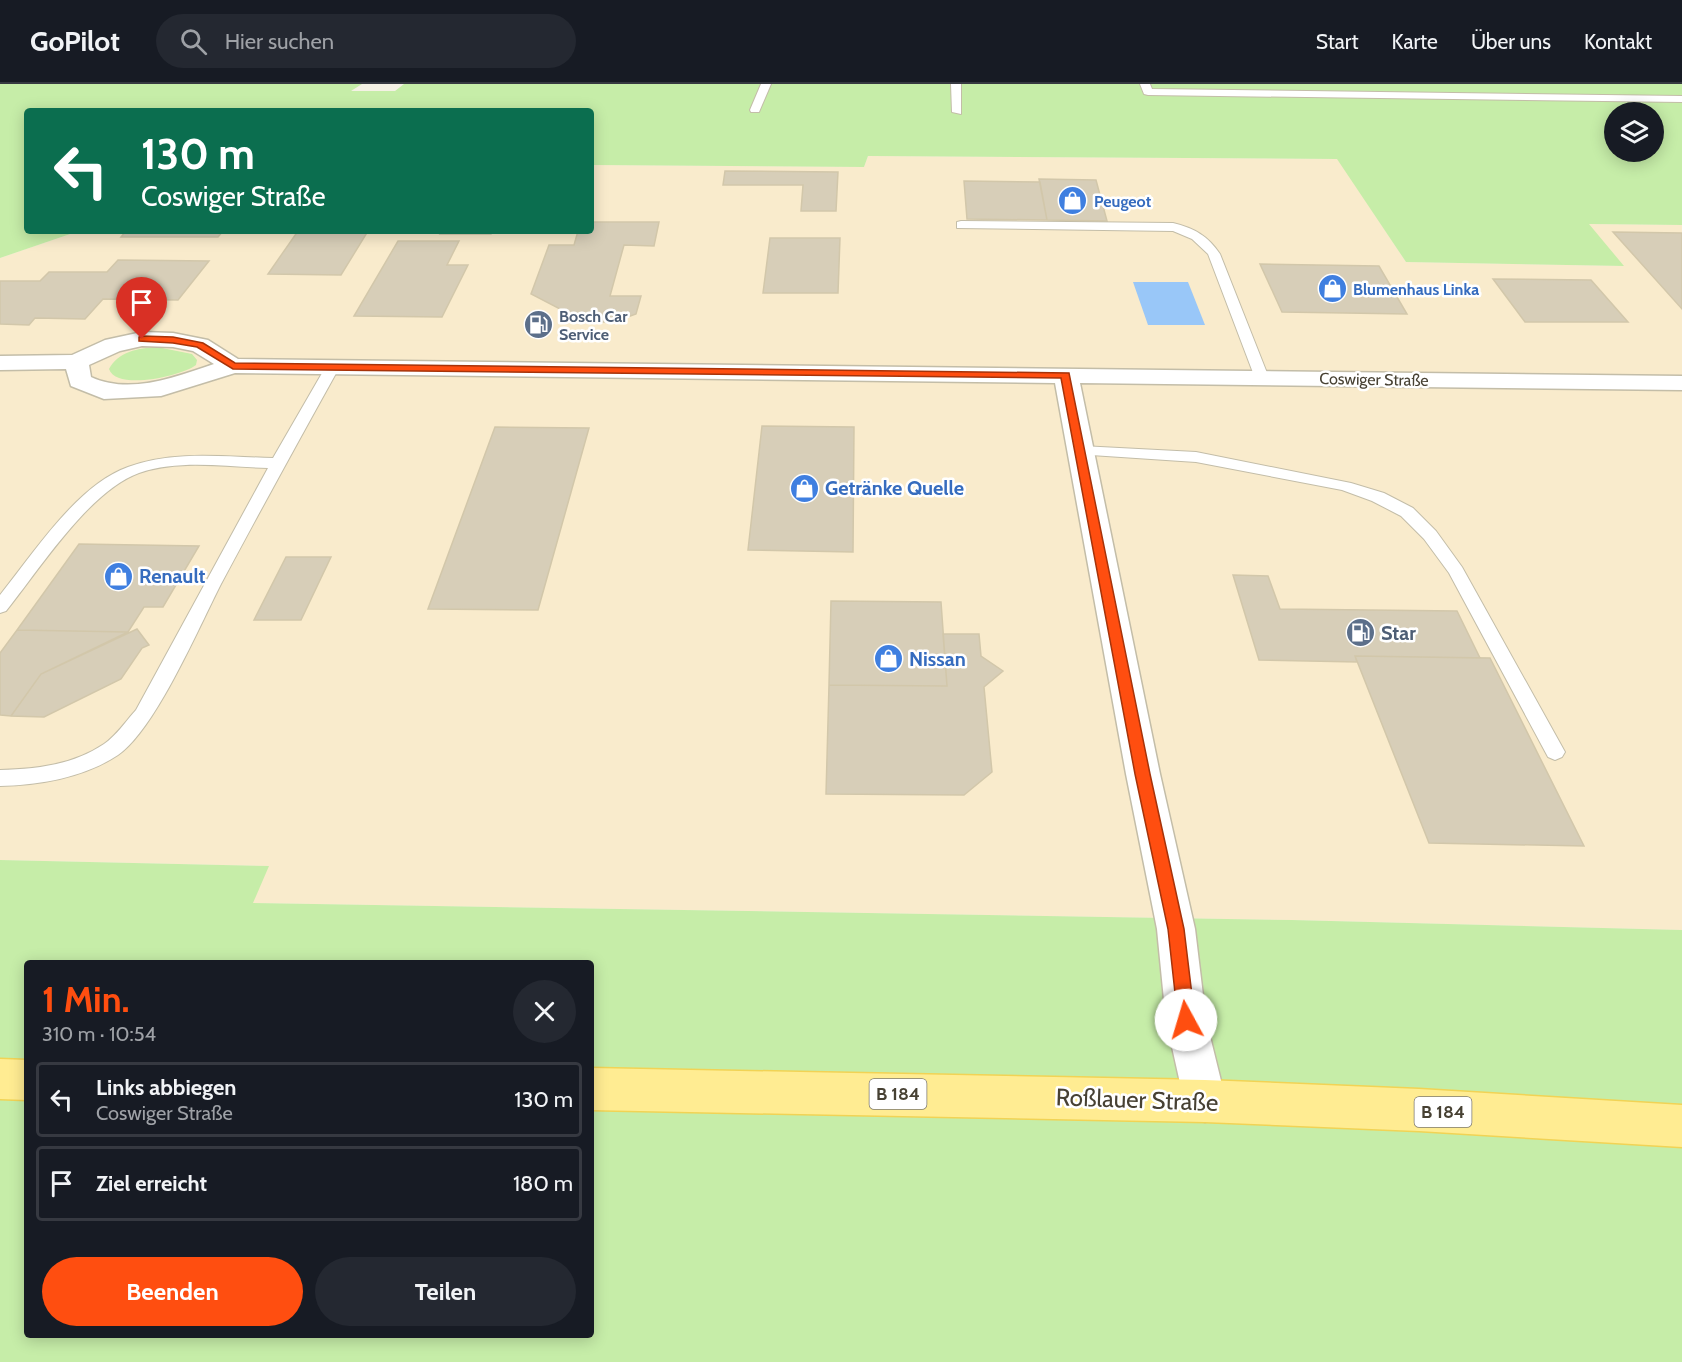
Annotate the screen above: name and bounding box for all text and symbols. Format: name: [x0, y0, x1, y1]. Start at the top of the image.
search box: [156, 14, 576, 68]
text: GoPilot: [30, 24, 120, 58]
icon: search: [177, 25, 210, 58]
text: Hier suchen: [225, 28, 334, 55]
text: Start: [1316, 29, 1359, 54]
text: Karte: [1392, 29, 1438, 54]
text: Über uns: [1471, 29, 1551, 54]
text: Kontakt: [1584, 29, 1652, 54]
map controls: [1604, 102, 1664, 162]
button: layers: [1604, 102, 1664, 162]
text: 130 m: [141, 128, 255, 180]
icon: left: [42, 132, 120, 210]
text: Coswiger Straße: [141, 180, 326, 213]
shop icon: Peugeot: [1057, 185, 1089, 217]
place label: Peugeot: [1094, 192, 1152, 211]
shop icon: Blumenhaus Linka: [1316, 273, 1348, 305]
pin: [116, 277, 167, 339]
place label: Blumenhaus Linka: [1353, 280, 1479, 299]
icon: arrive: [125, 286, 158, 319]
place label: Bosch Car Service: [559, 307, 628, 344]
fuel station icon: Bosch Car Service: [522, 309, 554, 341]
street label: Coswiger Straße: [1319, 369, 1429, 390]
shop icon: Getränke Quelle: [788, 472, 820, 504]
place label: Getränke Quelle: [825, 476, 964, 500]
shop icon: Renault: [102, 560, 134, 592]
place label: Renault: [139, 564, 206, 588]
fuel station icon: Star: [1344, 617, 1376, 649]
place label: Star: [1381, 621, 1416, 645]
shop icon: Nissan: [872, 643, 904, 675]
place label: Nissan: [909, 647, 966, 671]
text: 1 Min.: [42, 977, 130, 1021]
button: close: [513, 980, 576, 1043]
position arrow: [1154, 988, 1218, 1052]
text: 310 m · 10:54: [42, 1022, 156, 1046]
text: Links abbiegen: [96, 1074, 236, 1101]
road number: B 184: [870, 1079, 926, 1109]
street label: Roßlauer Straße: [1055, 1082, 1219, 1117]
icon: left: [45, 1083, 78, 1116]
text: 130 m: [514, 1086, 573, 1113]
road number: B 184: [1414, 1097, 1472, 1127]
text: Coswiger Straße: [96, 1101, 233, 1125]
icon: arrive: [45, 1167, 78, 1200]
text: Ziel erreicht: [96, 1170, 207, 1197]
text: 180 m: [513, 1170, 573, 1197]
button: Beenden: [42, 1257, 303, 1326]
button: Teilen: [315, 1257, 576, 1326]

